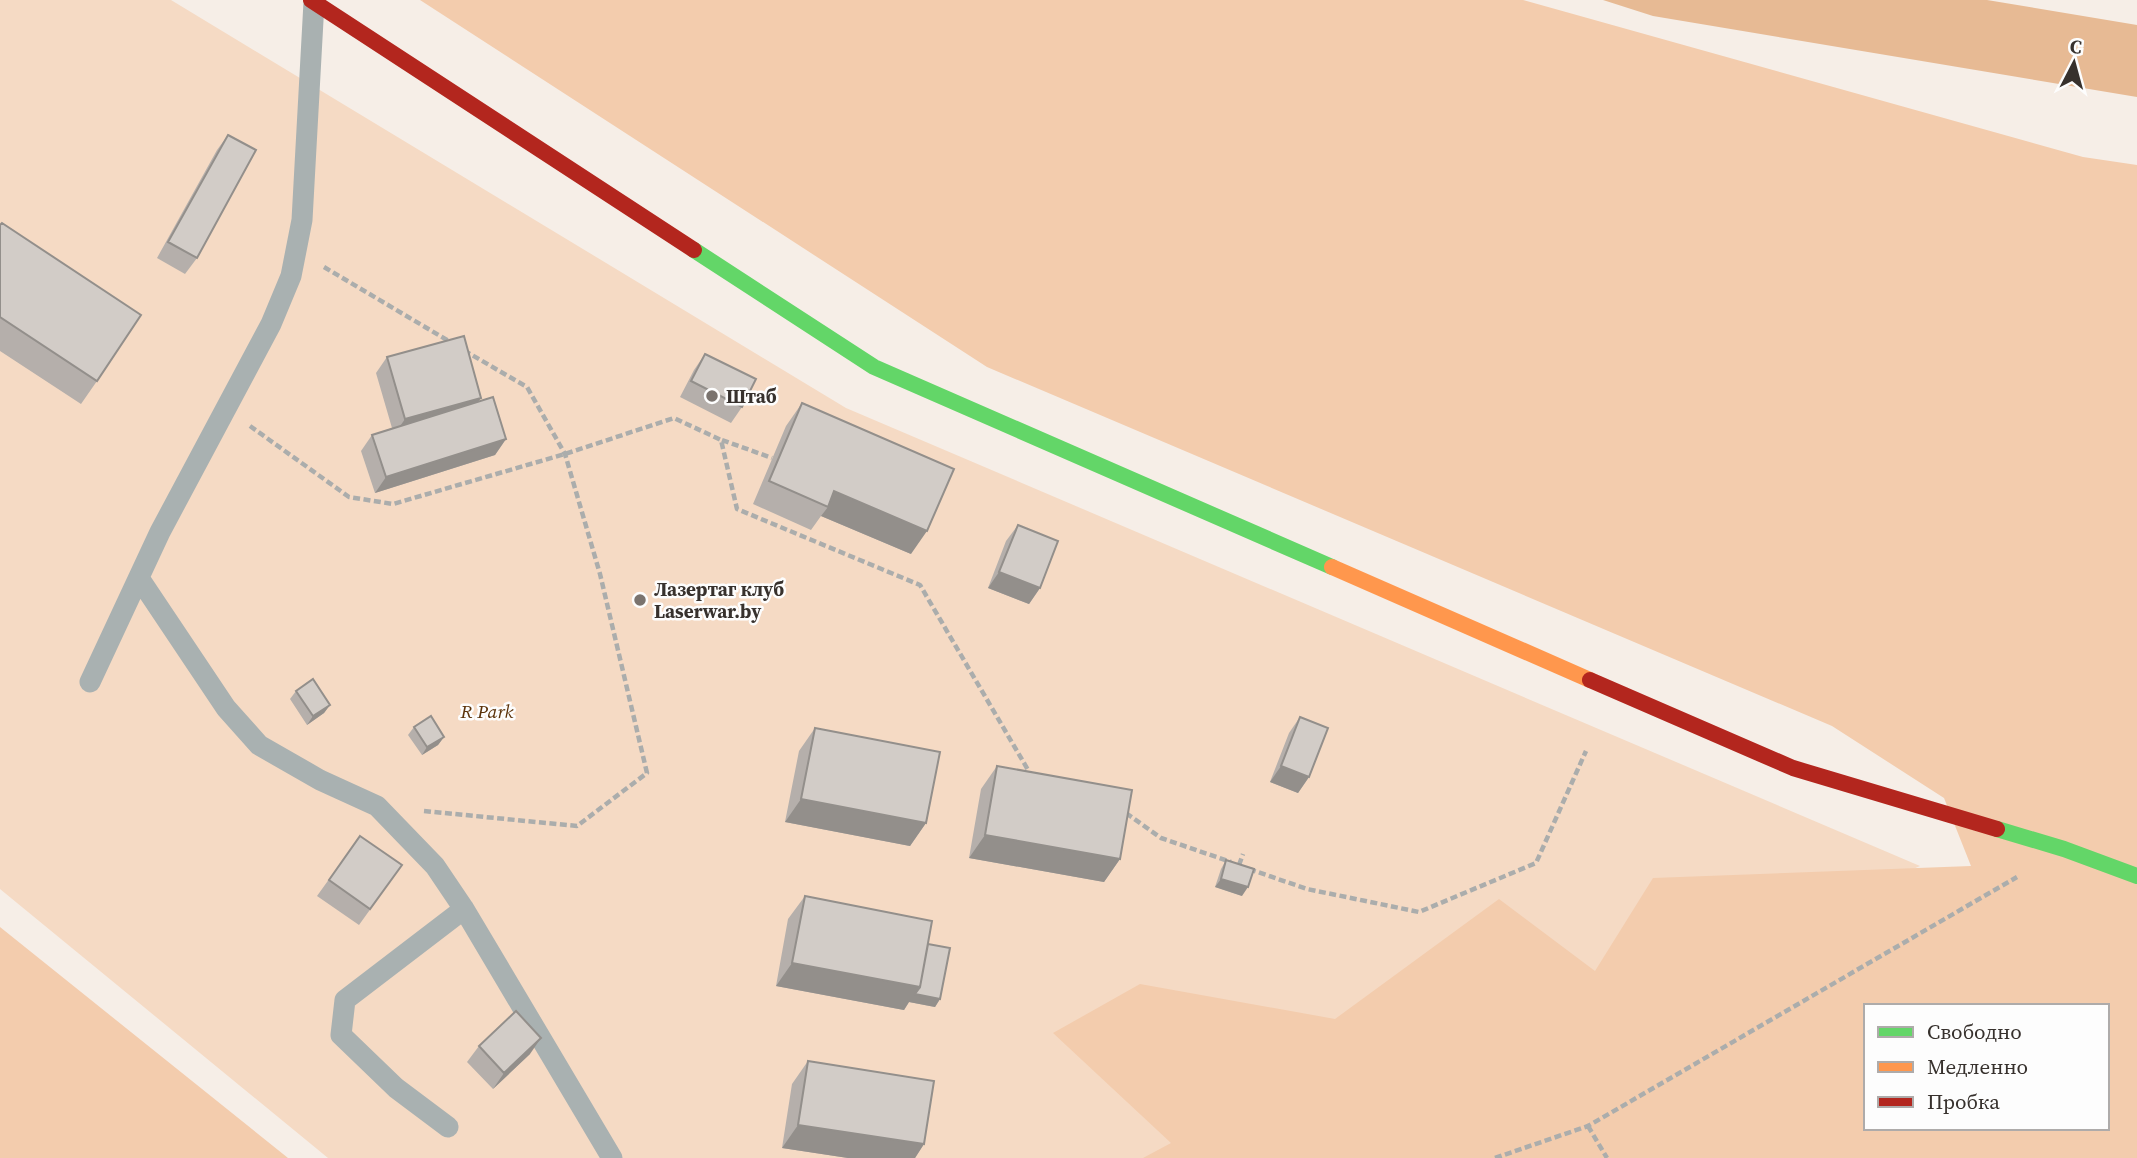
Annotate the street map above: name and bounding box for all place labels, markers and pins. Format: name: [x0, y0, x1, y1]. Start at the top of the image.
place label: Штаб: [726, 383, 777, 409]
marker: Штаб: [704, 388, 720, 404]
place label: Лазертаг клуб Laserwar.by: [654, 576, 784, 624]
marker: Лазертаг клуб Laserwar.by: [632, 592, 648, 608]

